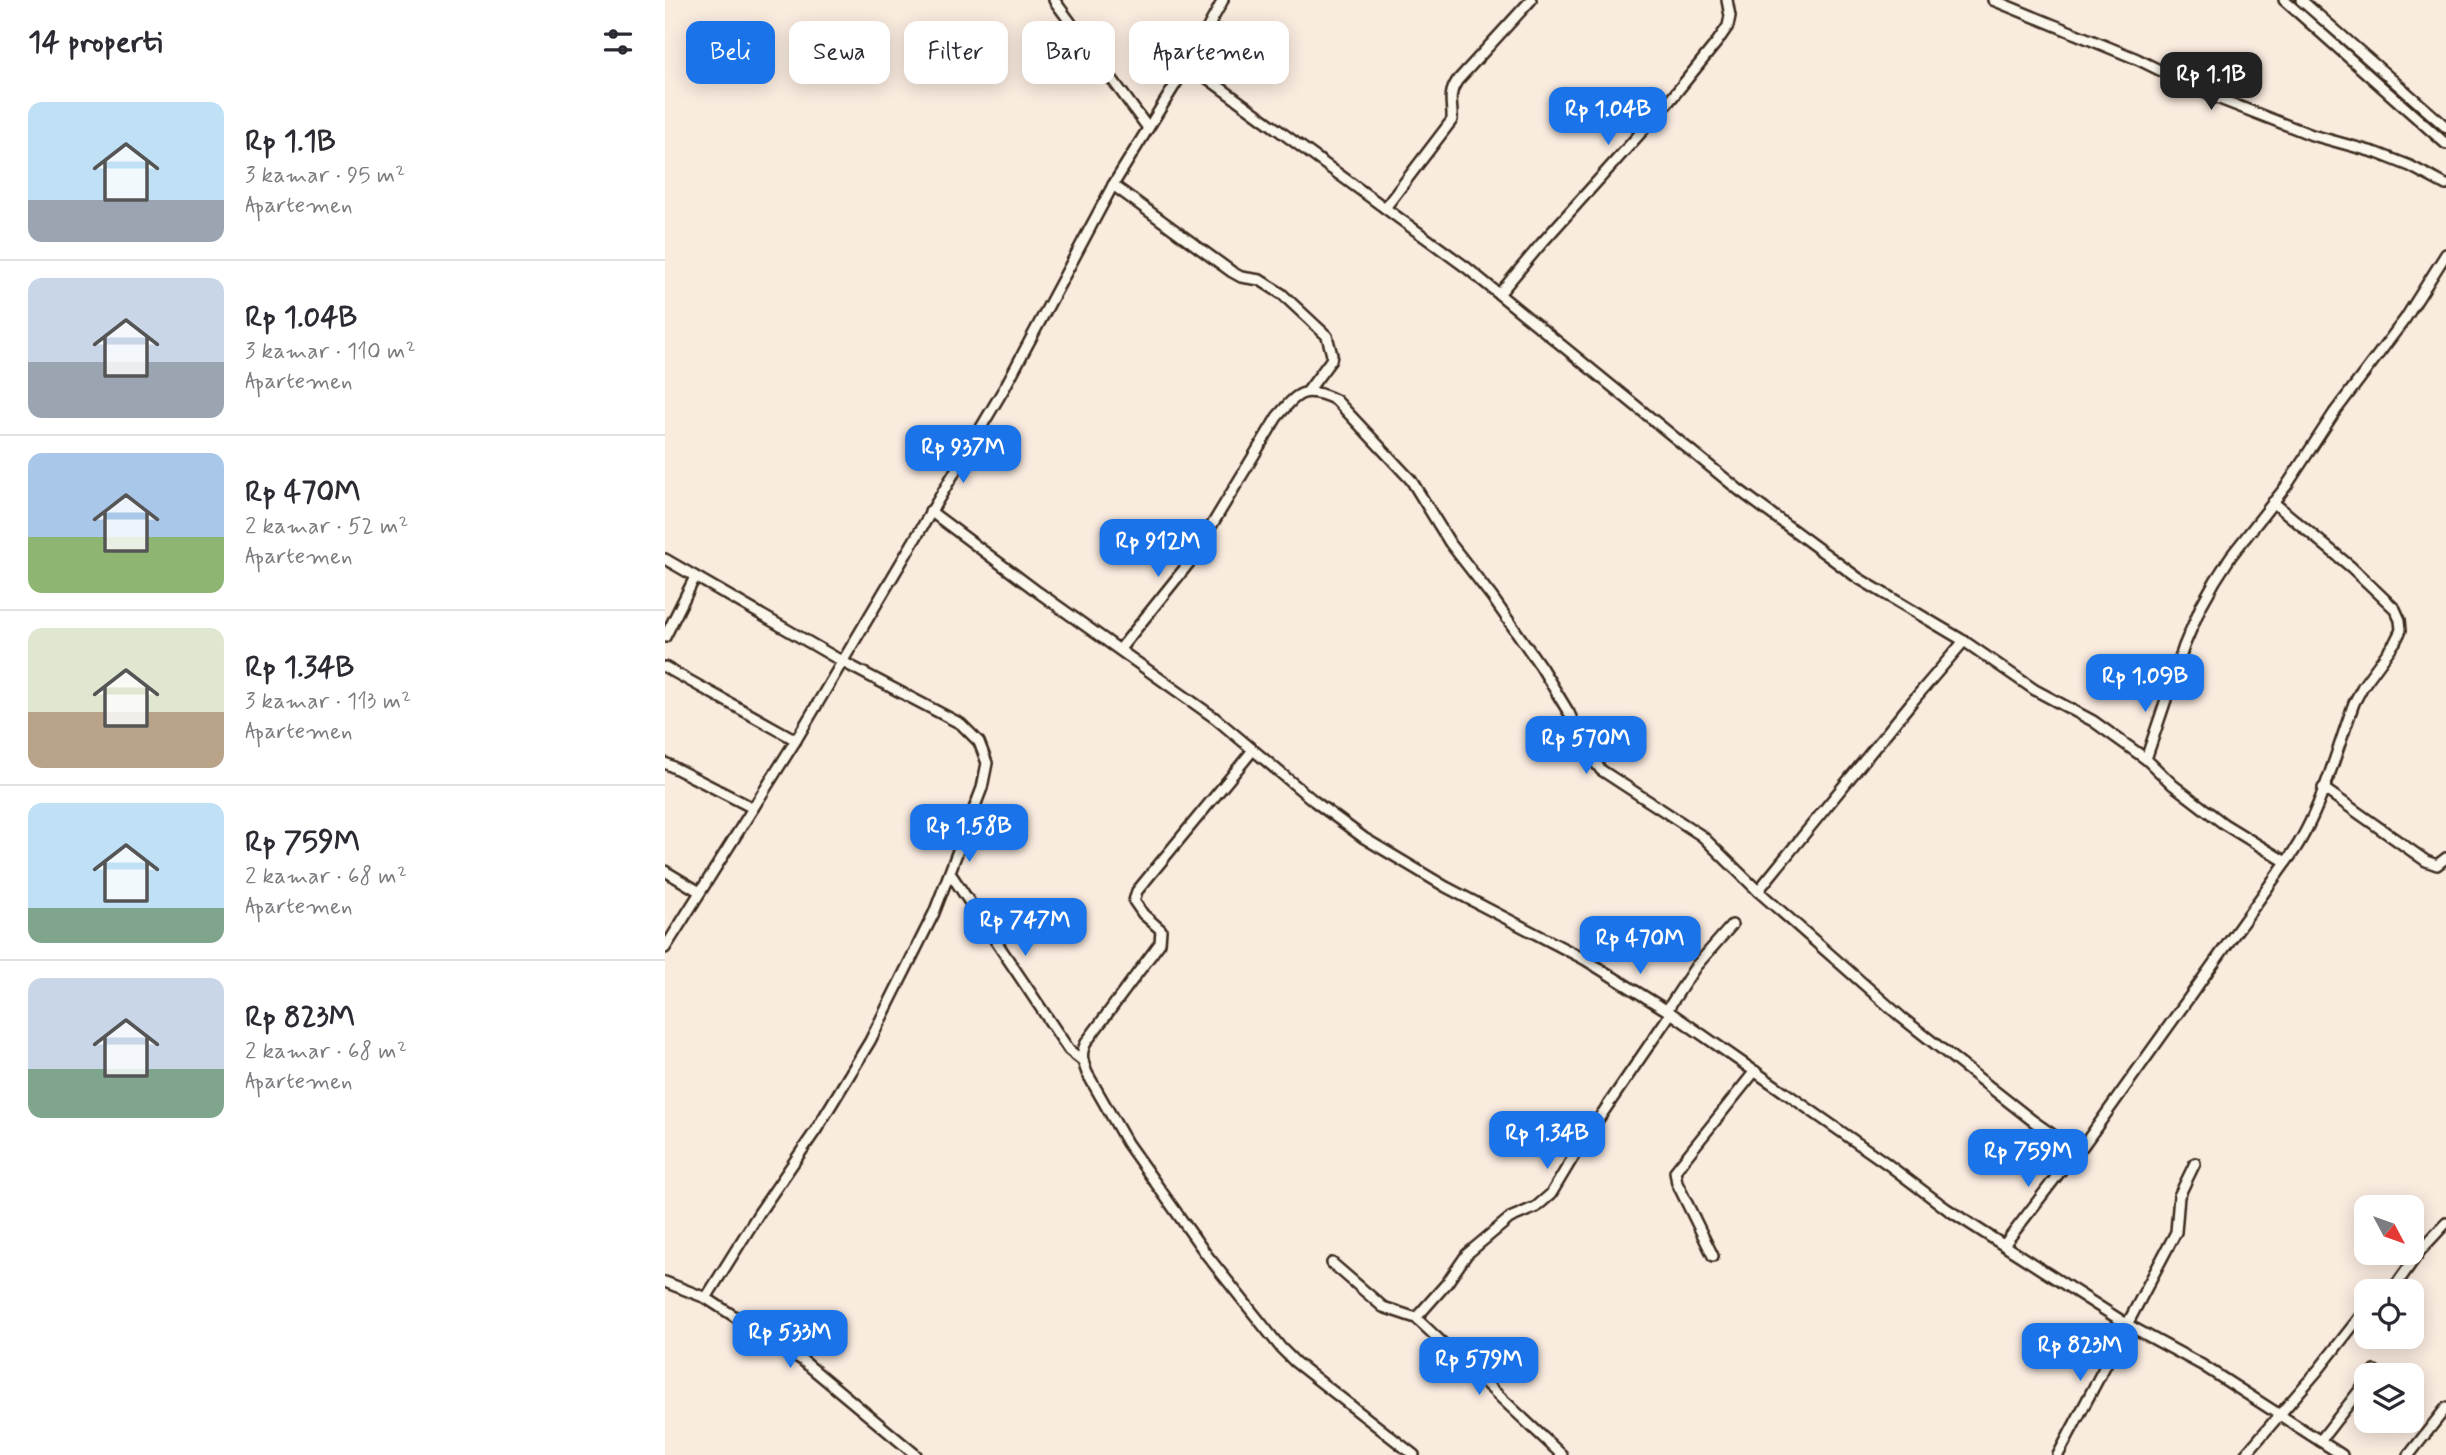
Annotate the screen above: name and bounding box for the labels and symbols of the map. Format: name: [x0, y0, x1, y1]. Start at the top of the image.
pin: Rp 1.1B: [2146, 52, 2276, 112]
pin: Rp 1.04B: [1536, 88, 1680, 147]
pin: Rp 937M: [898, 426, 1028, 485]
pin: Rp 912M: [1093, 520, 1223, 579]
pin: Rp 1.09B: [2073, 654, 2217, 714]
pin: Rp 570M: [1521, 716, 1651, 776]
pin: Rp 1.58B: [897, 804, 1041, 864]
pin: Rp 747M: [960, 898, 1090, 958]
pin: Rp 470M: [1575, 916, 1705, 976]
pin: Rp 1.34B: [1475, 1112, 1619, 1171]
pin: Rp 759M: [1963, 1130, 2093, 1189]
north arrow: [2354, 1195, 2424, 1265]
pin: Rp 533M: [725, 1310, 855, 1370]
pin: Rp 823M: [2015, 1324, 2145, 1383]
pin: Rp 579M: [1414, 1338, 1544, 1397]

